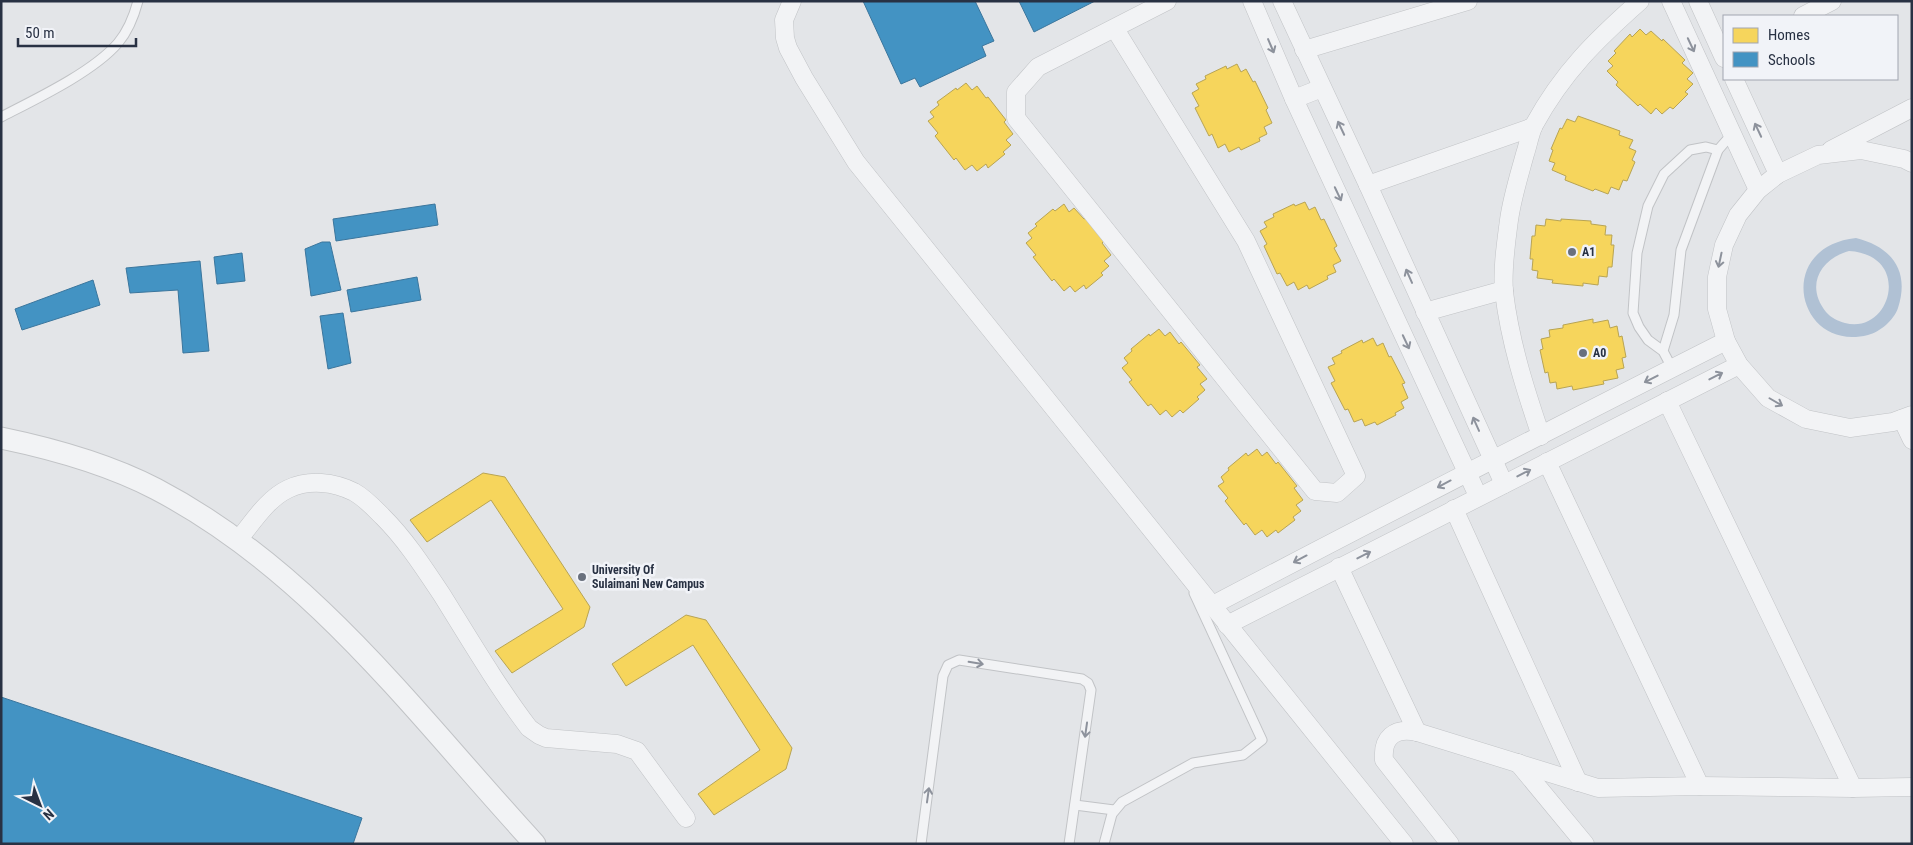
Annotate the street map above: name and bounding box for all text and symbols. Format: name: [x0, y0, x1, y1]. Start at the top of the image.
scale bar: [18, 15, 135, 47]
legend: [1723, 15, 1898, 80]
text: 50 m: [25, 24, 55, 42]
text: Homes: [1768, 26, 1810, 44]
one-way arrow: [1267, 38, 1277, 53]
one-way arrow: [1686, 38, 1696, 53]
text: Schools: [1768, 51, 1815, 69]
one-way arrow: [1336, 121, 1345, 136]
one-way arrow: [1752, 123, 1762, 138]
one-way arrow: [1334, 186, 1343, 201]
place label: A1: [1582, 245, 1595, 259]
marker: A1: [1566, 246, 1578, 258]
one-way arrow: [1715, 252, 1724, 268]
one-way arrow: [1403, 269, 1413, 284]
one-way arrow: [1402, 334, 1412, 349]
place label: A0: [1593, 346, 1606, 360]
marker: A0: [1577, 347, 1589, 359]
one-way arrow: [1708, 371, 1723, 380]
one-way arrow: [1644, 374, 1659, 384]
one-way arrow: [1769, 398, 1783, 408]
one-way arrow: [1470, 417, 1480, 432]
one-way arrow: [1516, 468, 1531, 477]
one-way arrow: [1437, 480, 1452, 489]
one-way arrow: [1356, 550, 1371, 559]
one-way arrow: [1293, 555, 1308, 564]
place label: University Of Sulaimani New Campus: [592, 563, 705, 591]
marker: University Of Sulaimani New Campus: [576, 571, 588, 583]
one-way arrow: [968, 658, 984, 668]
one-way arrow: [1081, 722, 1091, 738]
north arrow: [15, 780, 65, 830]
one-way arrow: [923, 788, 933, 804]
text: N: [40, 806, 57, 823]

